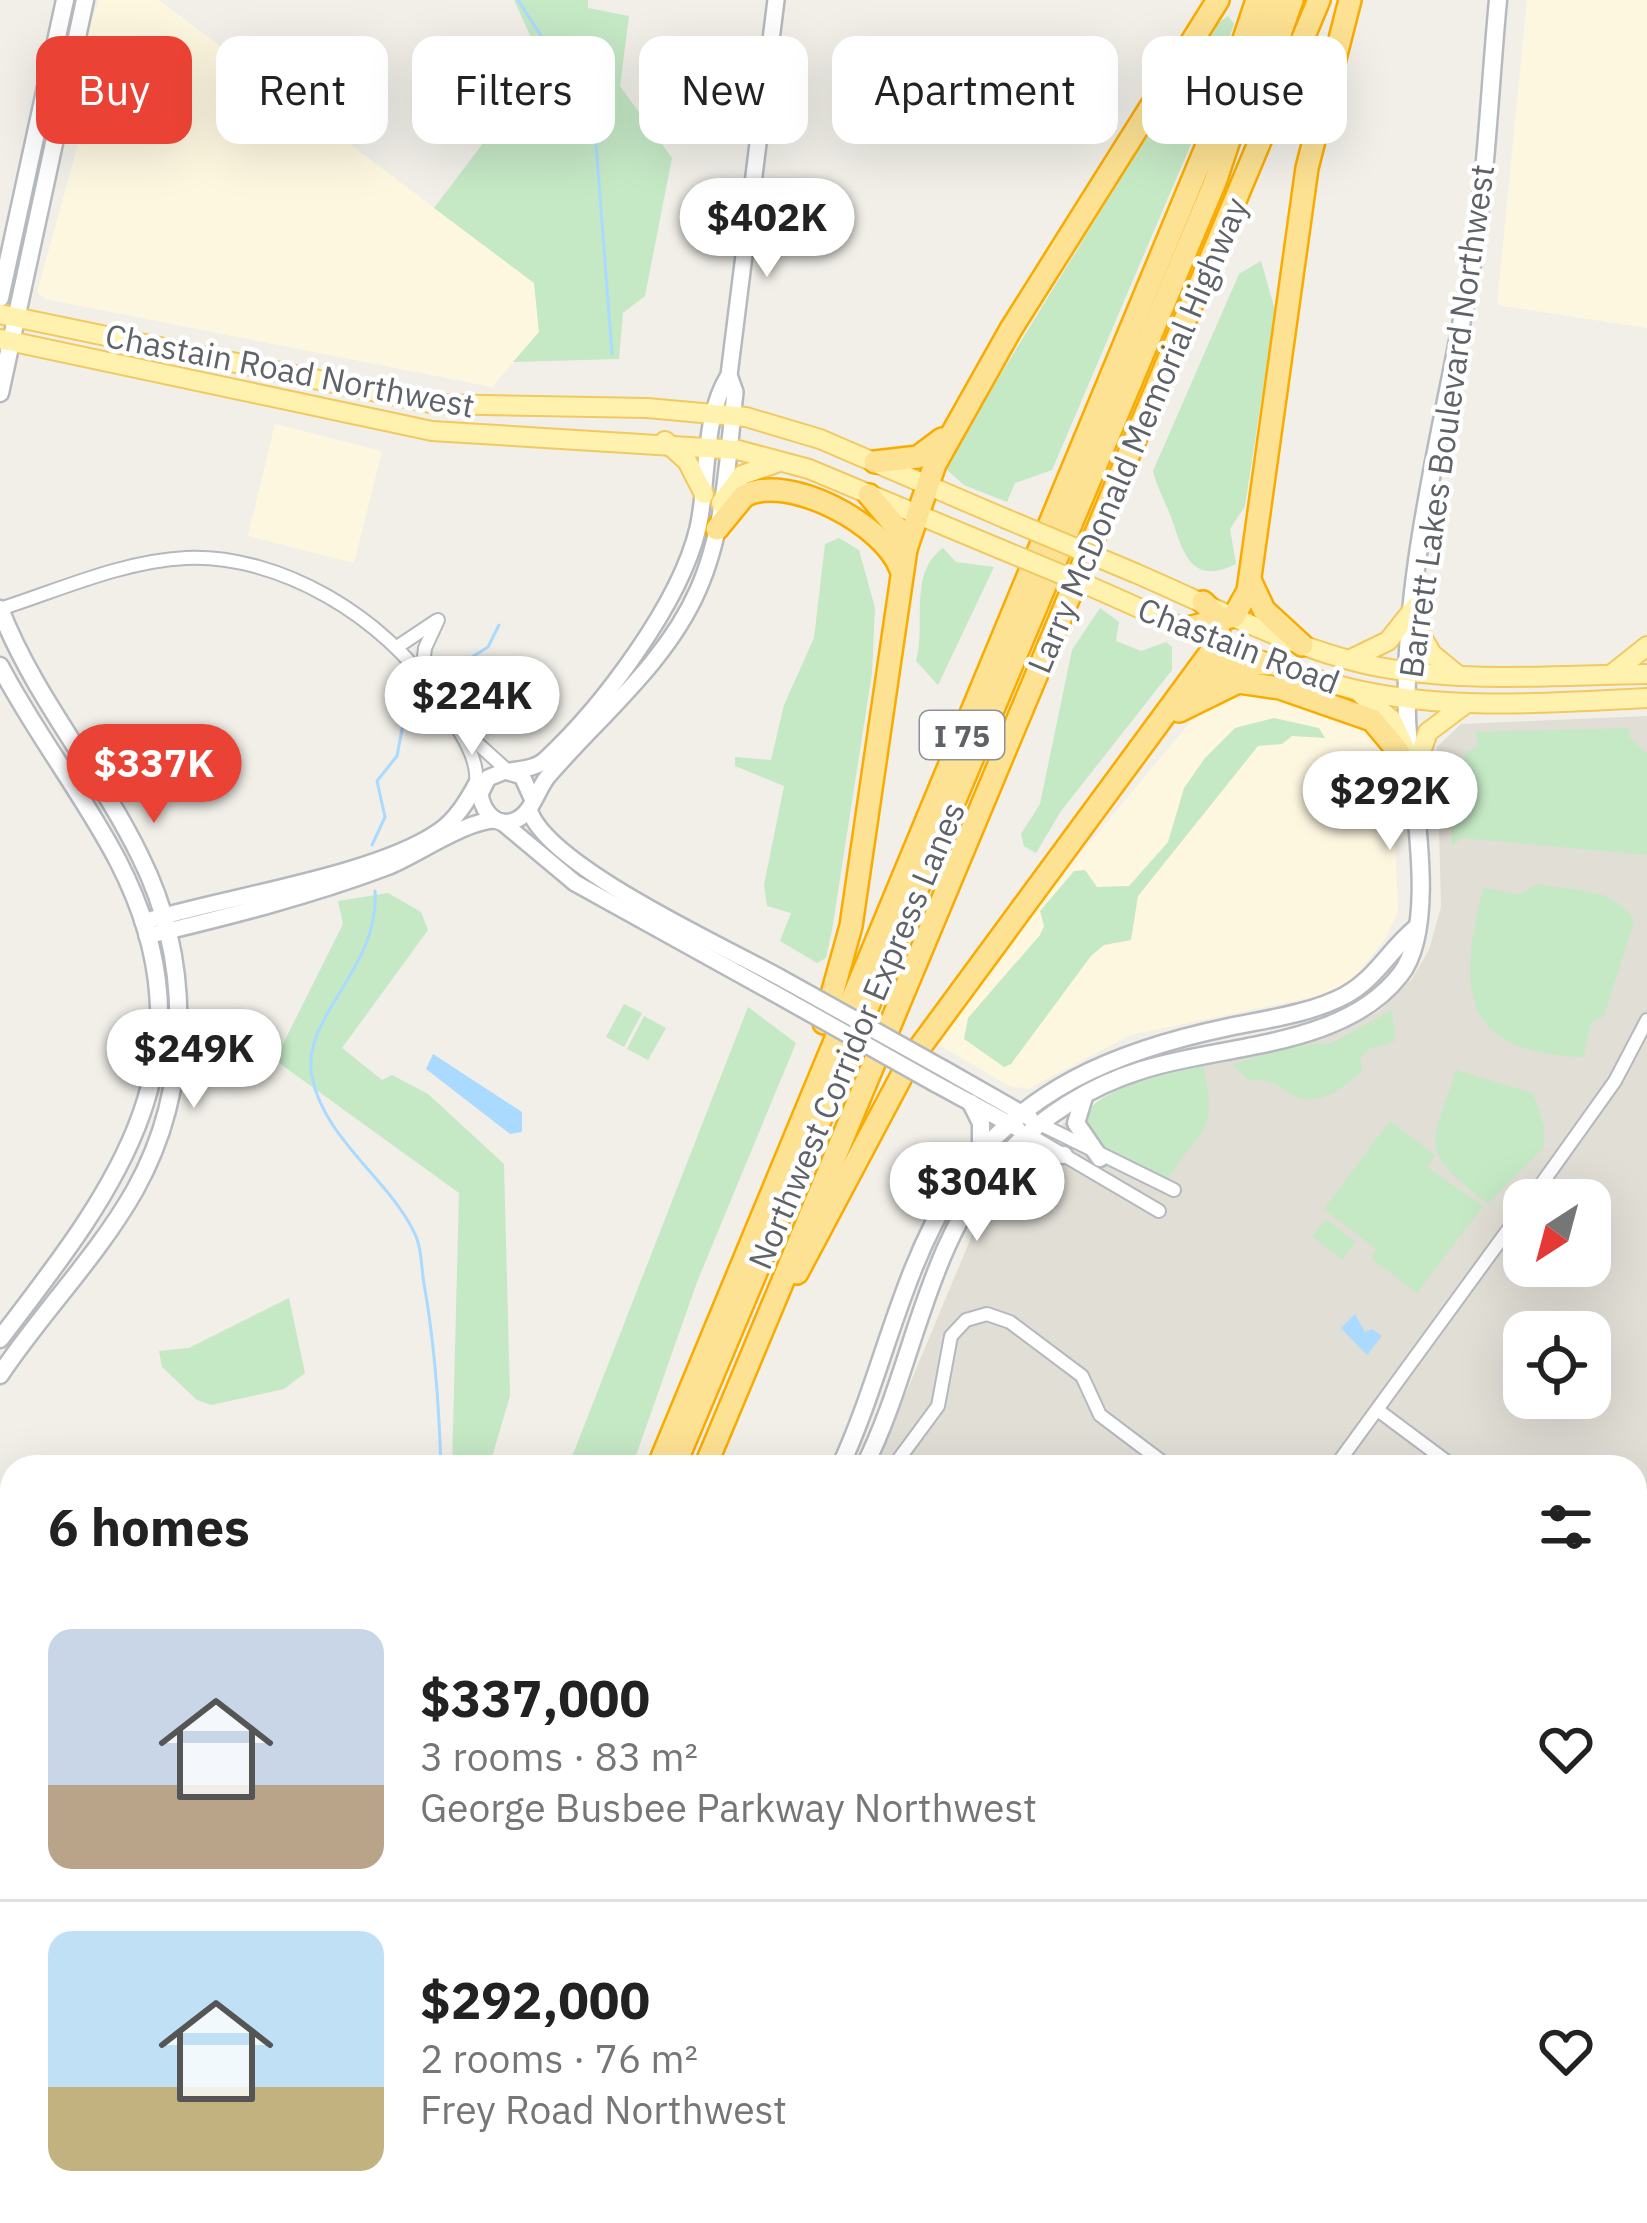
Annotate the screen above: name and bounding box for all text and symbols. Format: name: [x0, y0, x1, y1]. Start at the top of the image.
chip: Buy: [36, 36, 192, 144]
chip: Rent: [216, 36, 388, 144]
chip: Filters: [412, 36, 615, 144]
chip: New: [639, 36, 808, 144]
chip: Apartment: [832, 36, 1118, 144]
chip: House: [1142, 36, 1347, 144]
street label: Barrett Lakes Boulevard Northwest: [1389, 162, 1503, 680]
pin: $402K: [683, 178, 851, 280]
text: $402K: [707, 191, 827, 242]
street label: Larry McDonald Memorial Highway: [1017, 191, 1257, 679]
street label: Chastain Road Northwest: [102, 313, 478, 427]
street label: Chastain Road: [1132, 587, 1346, 703]
pin: $224K: [388, 656, 556, 758]
text: $224K: [412, 669, 532, 720]
road number: I 75: [920, 711, 1004, 759]
pin: $337K: [70, 724, 238, 826]
text: $337K: [94, 737, 214, 788]
pin: $292K: [1306, 751, 1474, 853]
text: $292K: [1330, 764, 1450, 815]
street label: Northwest Corridor Express Lanes: [738, 795, 974, 1275]
pin: $249K: [110, 1009, 278, 1111]
text: $249K: [134, 1022, 254, 1073]
pin: $304K: [893, 1142, 1061, 1244]
text: $304K: [917, 1155, 1037, 1206]
north arrow: [1503, 1179, 1611, 1287]
map controls: [1503, 1179, 1611, 1419]
button: locate: [1503, 1311, 1611, 1419]
text: 6 homes: [48, 1494, 250, 1560]
icon: filters: [1533, 1494, 1599, 1560]
text: $337,000: [420, 1665, 650, 1731]
icon: home: [144, 1677, 288, 1821]
icon: heart: [1533, 1716, 1599, 1782]
text: 3 rooms · 83 m²: [420, 1731, 698, 1782]
text: George Busbee Parkway Northwest: [420, 1782, 1037, 1833]
text: $292,000: [420, 1967, 650, 2033]
icon: home: [144, 1979, 288, 2123]
icon: heart: [1533, 2018, 1599, 2084]
text: 2 rooms · 76 m²: [420, 2033, 698, 2084]
text: Frey Road Northwest: [420, 2084, 787, 2135]

